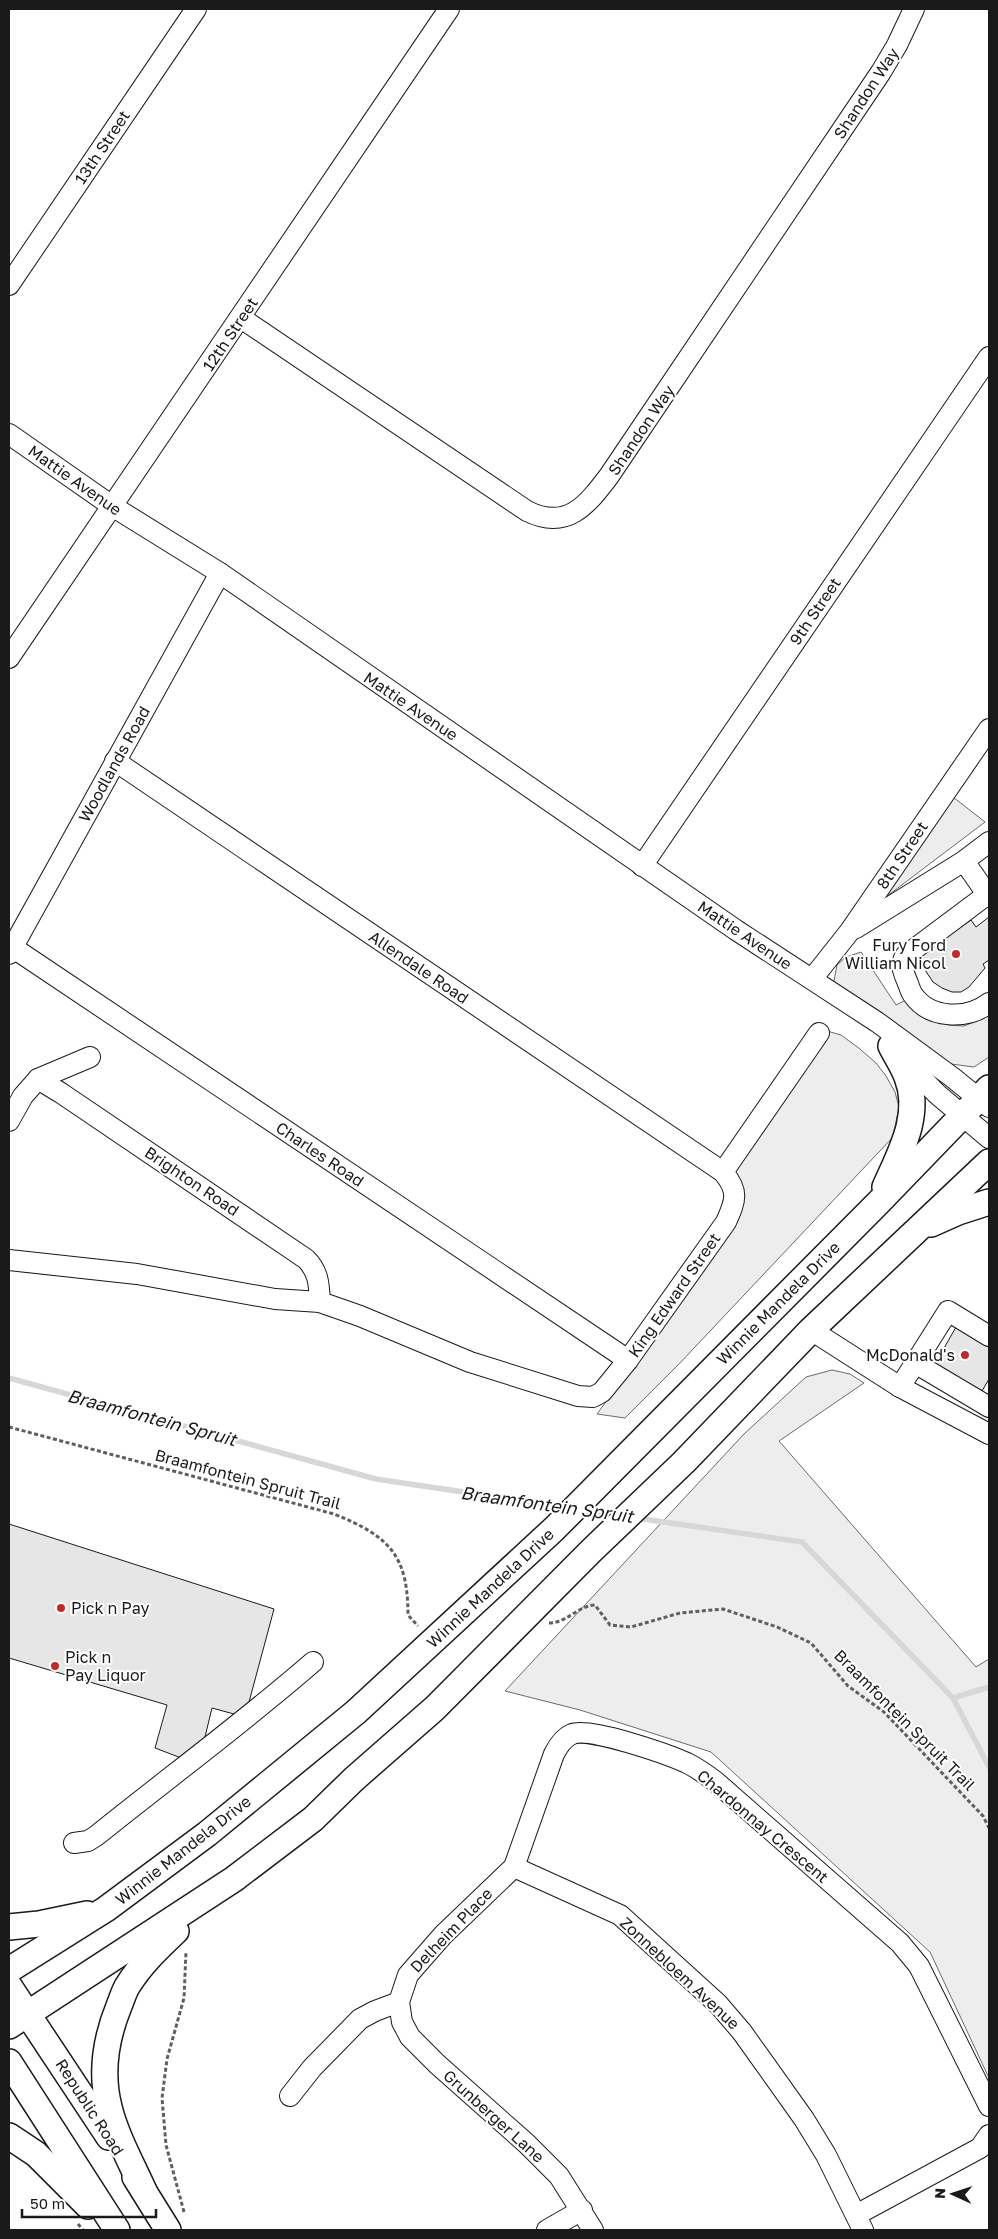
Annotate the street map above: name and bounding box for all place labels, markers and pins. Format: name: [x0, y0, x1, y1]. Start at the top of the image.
place label: Fury Ford William Nicol: [845, 935, 946, 973]
marker: Fury Ford William Nicol: [950, 948, 962, 960]
place label: McDonald's: [866, 1345, 955, 1365]
marker: McDonald's: [959, 1349, 971, 1361]
place label: Pick n Pay: [71, 1598, 149, 1618]
marker: Pick n Pay: [55, 1602, 67, 1614]
place label: Pick n Pay Liquor: [65, 1647, 146, 1685]
marker: Pick n Pay Liquor: [49, 1660, 61, 1672]

